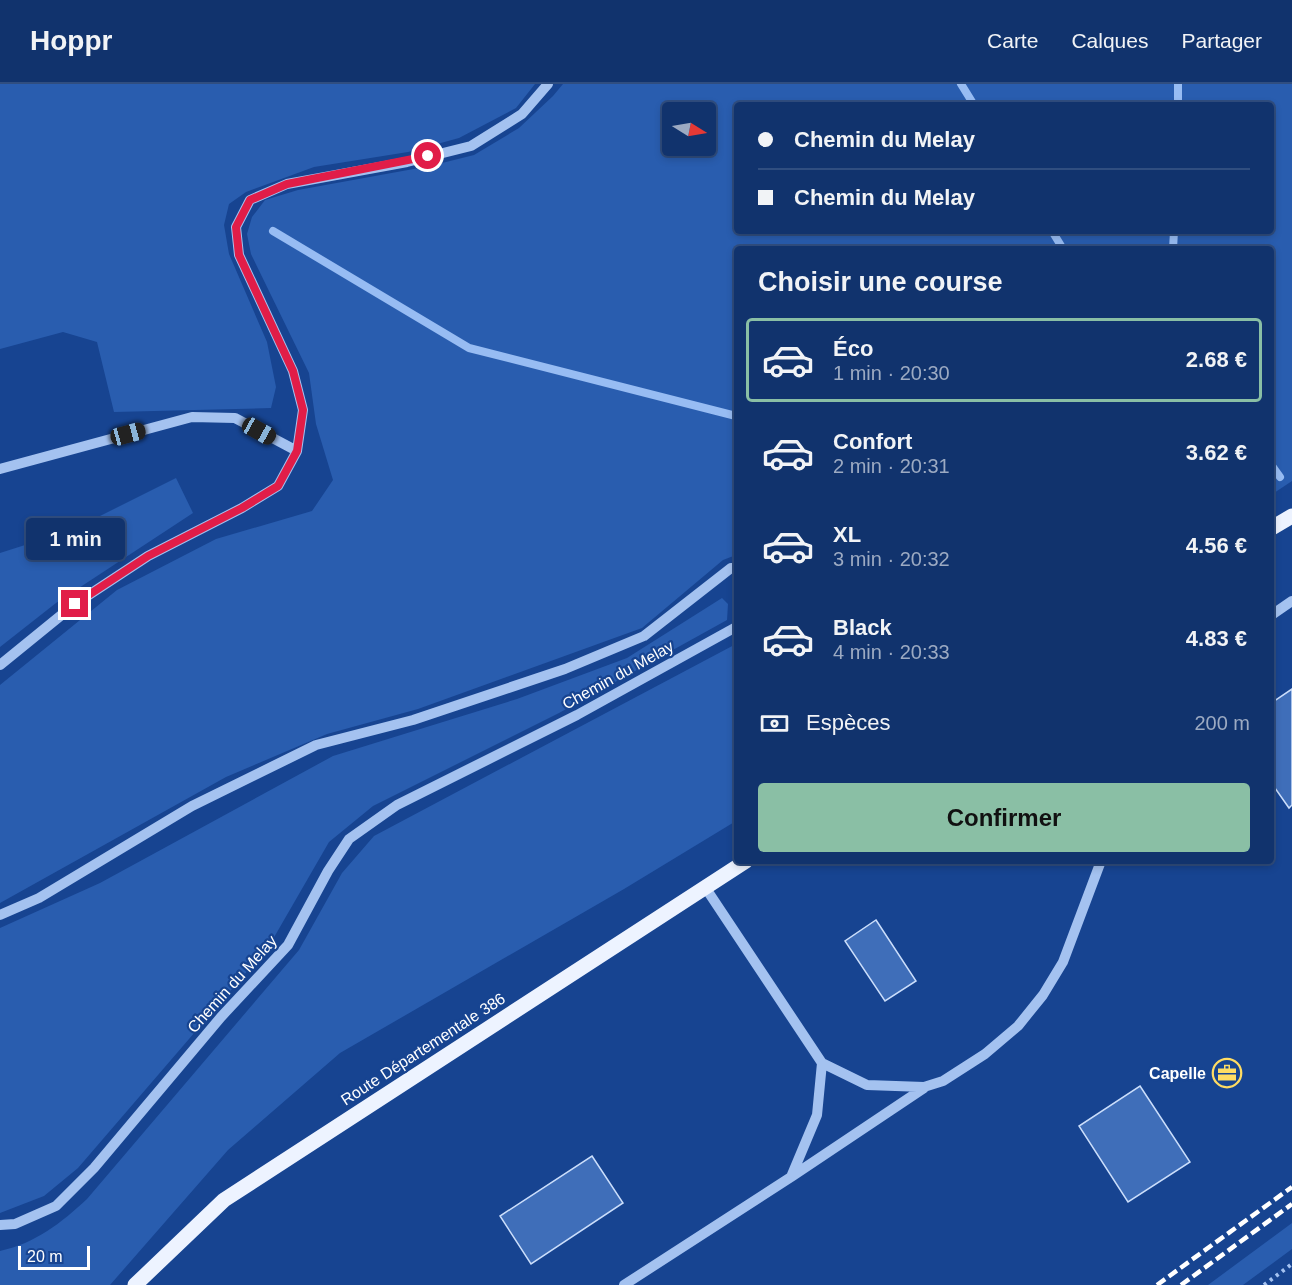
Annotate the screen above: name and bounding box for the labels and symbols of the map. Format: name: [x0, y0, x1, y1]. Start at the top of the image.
north arrow: [662, 102, 716, 156]
route start: [414, 142, 441, 169]
car: [239, 414, 279, 448]
car: [108, 421, 148, 447]
callout: 1 min: [26, 517, 124, 559]
route end: [61, 590, 88, 617]
street label: Chemin du Melay: [559, 637, 677, 713]
street label: Chemin du Melay: [184, 932, 280, 1036]
street label: Route Départementale 386: [338, 989, 508, 1108]
office icon: Capelle: [1211, 1057, 1243, 1089]
place label: Capelle: [1149, 1065, 1206, 1082]
scale bar: [18, 1243, 90, 1270]

